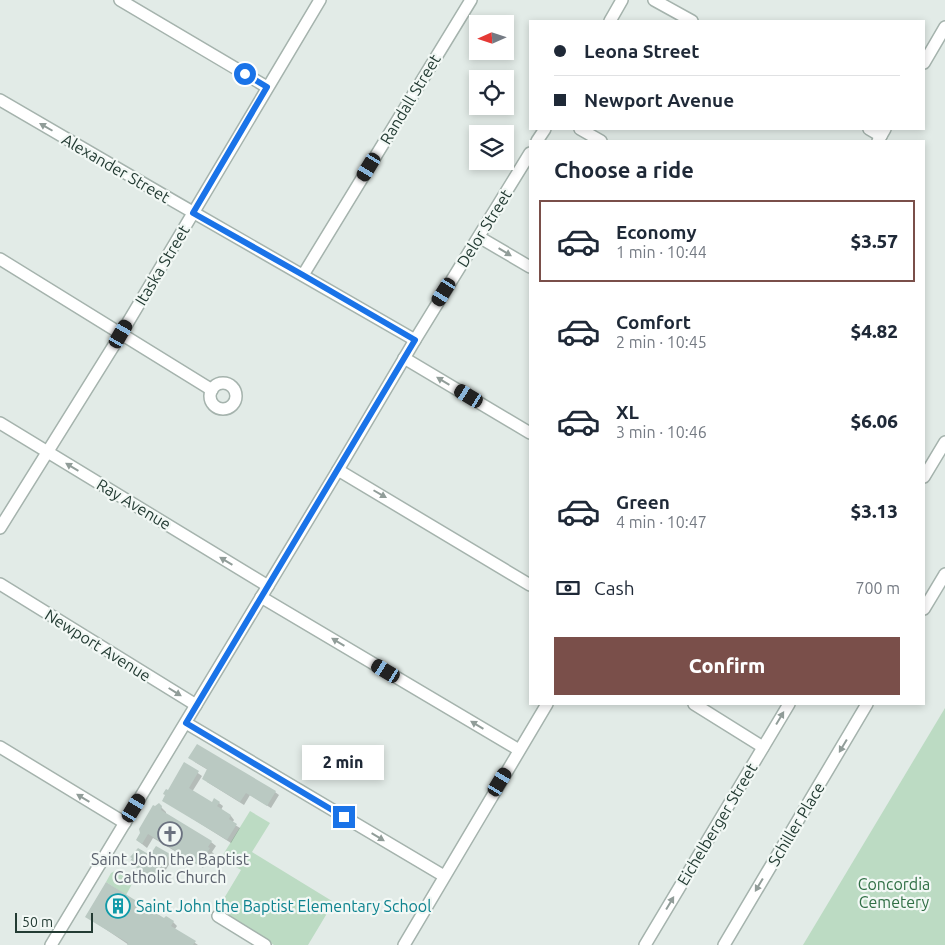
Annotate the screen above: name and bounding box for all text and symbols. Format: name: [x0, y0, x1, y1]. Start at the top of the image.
north arrow: [469, 15, 514, 60]
map controls: [469, 15, 514, 170]
text: Leona Street: [584, 40, 700, 62]
street label: Randall Street: [376, 50, 444, 147]
route start: [234, 63, 256, 85]
button: locate: [469, 70, 514, 115]
text: Newport Avenue: [584, 89, 734, 111]
one-way arrow: [39, 122, 52, 131]
button: layers: [469, 125, 514, 170]
street label: Alexander Street: [59, 130, 174, 206]
car: [354, 150, 383, 184]
text: Choose a ride: [554, 157, 694, 182]
street label: Delor Street: [453, 185, 515, 270]
icon: car: [556, 219, 601, 264]
street label: Itaska Street: [131, 221, 193, 308]
text: Economy: [616, 221, 697, 243]
text: $3.57: [850, 230, 898, 252]
text: 1 min · 10:44: [616, 243, 707, 261]
one-way arrow: [498, 247, 511, 256]
car: [429, 275, 458, 309]
icon: car: [556, 309, 601, 354]
text: Comfort: [616, 311, 691, 333]
car: [107, 317, 134, 351]
text: $4.82: [850, 320, 898, 342]
text: 2 min · 10:45: [616, 333, 707, 351]
one-way arrow: [435, 377, 450, 385]
car: [452, 382, 485, 410]
icon: car: [556, 399, 601, 444]
text: XL: [616, 401, 639, 423]
text: $6.06: [850, 410, 898, 432]
text: 3 min · 10:46: [616, 423, 707, 441]
one-way arrow: [66, 462, 79, 471]
street label: Ray Avenue: [94, 475, 174, 533]
icon: car: [556, 489, 601, 534]
one-way arrow: [374, 490, 387, 499]
text: Green: [616, 491, 670, 513]
text: $3.13: [850, 500, 898, 522]
text: 4 min · 10:47: [616, 513, 707, 531]
one-way arrow: [219, 556, 232, 565]
icon: cash: [554, 574, 582, 602]
text: Cash: [594, 577, 635, 599]
text: 700 m: [855, 579, 900, 597]
street label: Newport Avenue: [42, 605, 154, 685]
button: Confirm: [554, 637, 900, 695]
one-way arrow: [331, 638, 344, 647]
car: [369, 657, 402, 685]
one-way arrow: [169, 688, 182, 697]
one-way arrow: [776, 711, 784, 726]
one-way arrow: [471, 721, 484, 730]
one-way arrow: [838, 739, 847, 752]
callout: 2 min: [303, 744, 385, 780]
text: 2 min: [323, 753, 363, 771]
street label: Eichelberger Street: [673, 759, 761, 888]
car: [485, 765, 514, 799]
street label: Schiller Place: [764, 779, 828, 869]
car: [119, 791, 148, 825]
one-way arrow: [77, 793, 90, 802]
route end: [333, 806, 355, 828]
church icon: Saint John the Baptist Catholic Church: [157, 821, 183, 847]
one-way arrow: [372, 832, 385, 841]
place label: Saint John the Baptist Catholic Church: [91, 850, 250, 886]
park label: Concordia Cemetery: [858, 875, 930, 911]
one-way arrow: [755, 879, 764, 892]
building icon: Saint John the Baptist Elementary School: [105, 893, 131, 919]
place label: Saint John the Baptist Elementary School: [136, 897, 431, 915]
one-way arrow: [665, 897, 674, 910]
scale bar: [15, 910, 92, 933]
text: 50 m: [22, 914, 53, 930]

